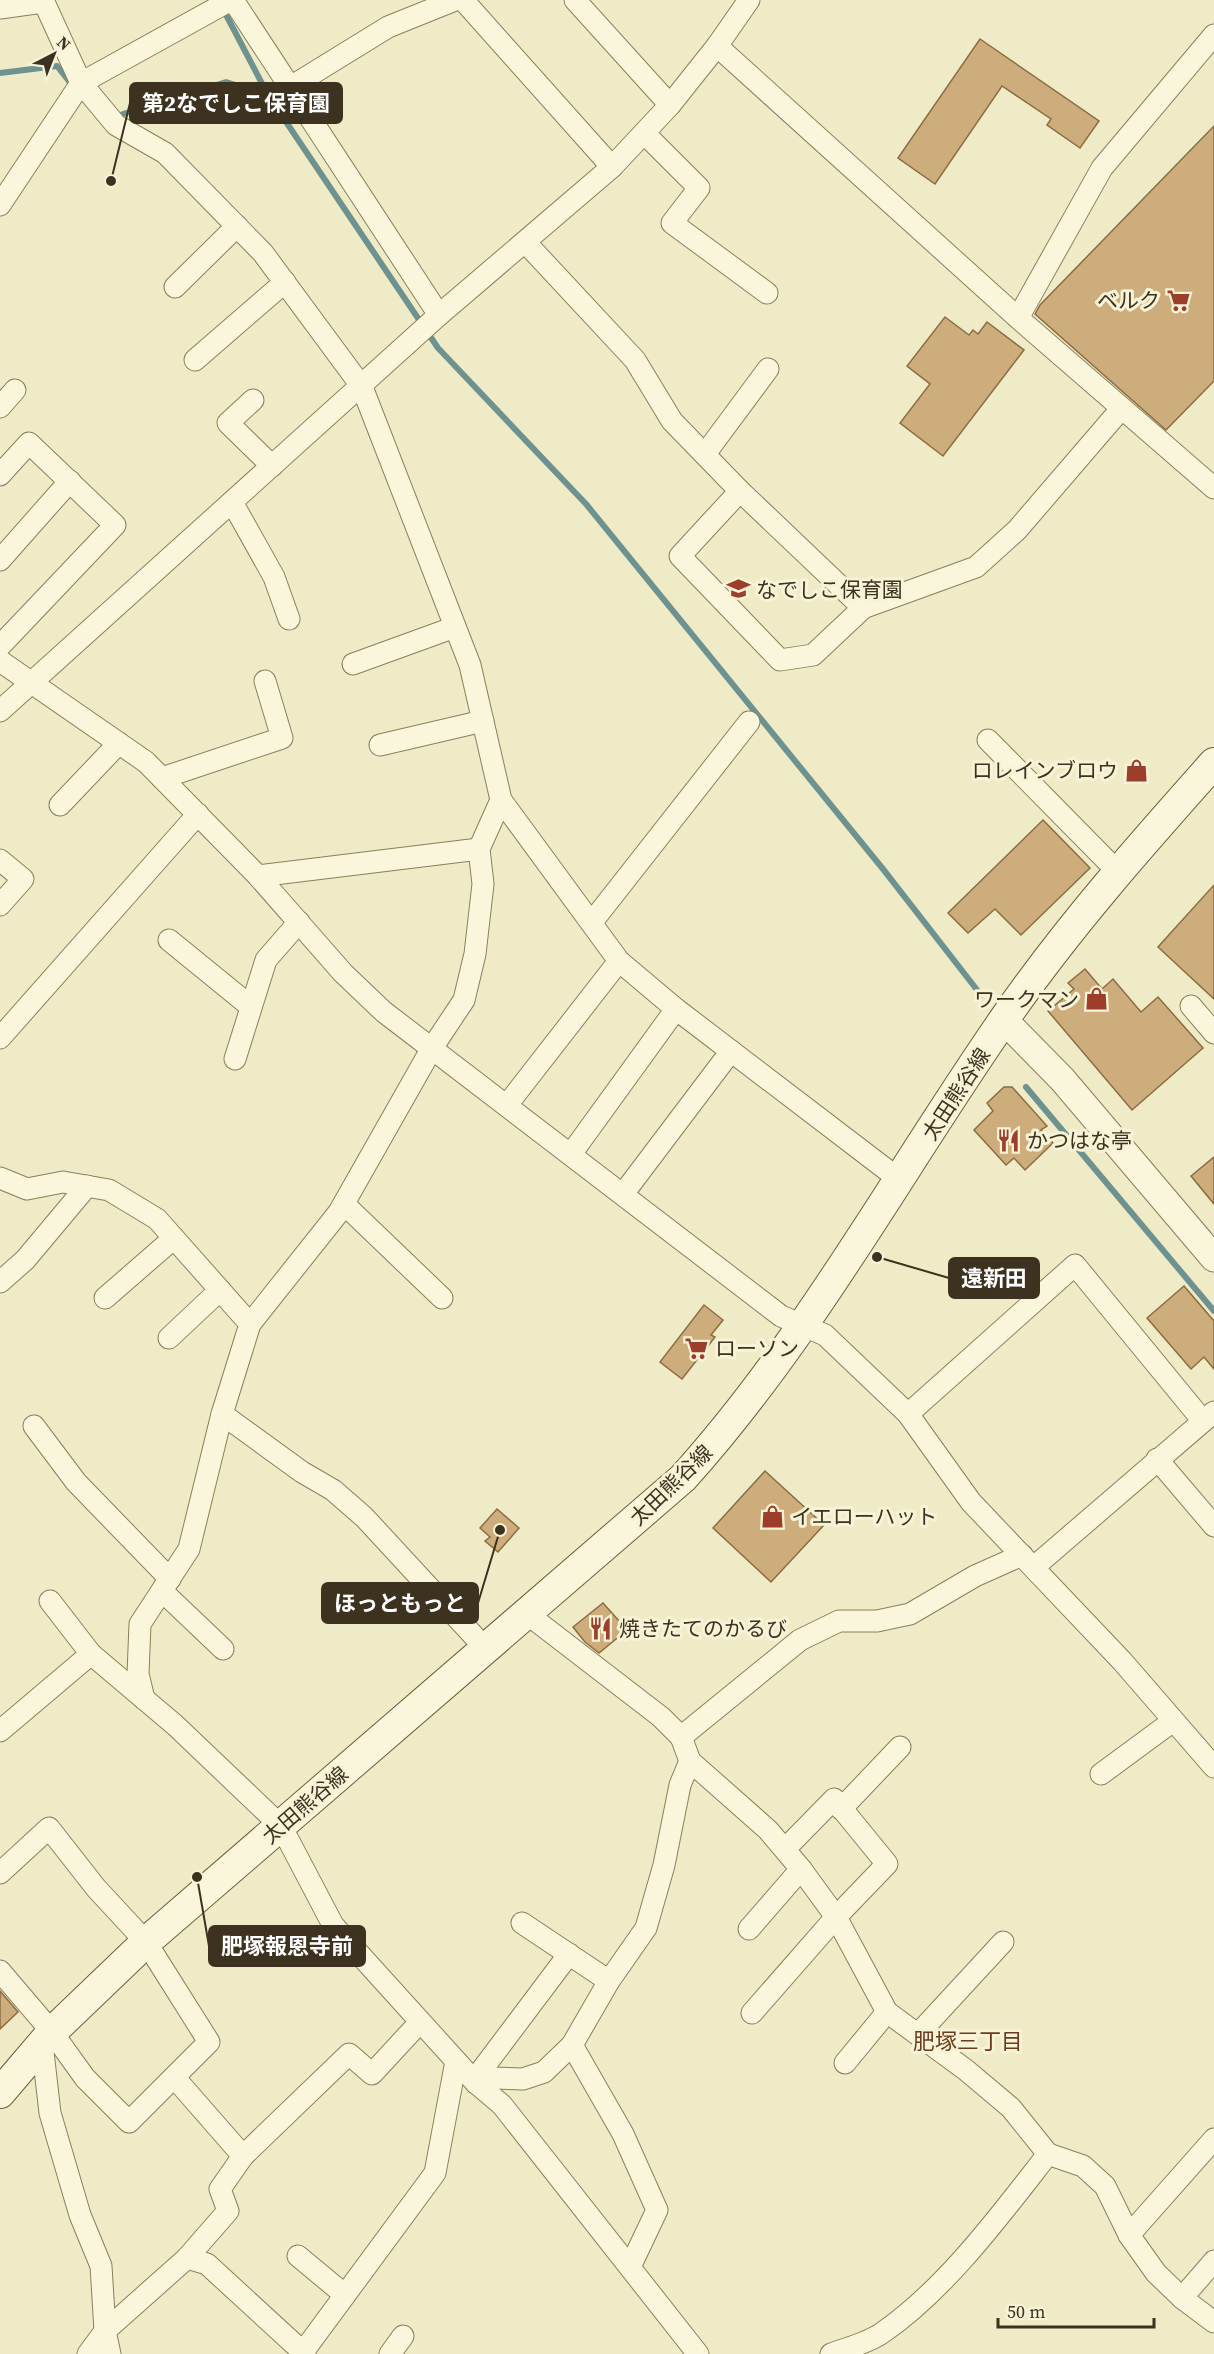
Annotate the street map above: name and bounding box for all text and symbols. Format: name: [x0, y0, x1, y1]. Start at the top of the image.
north arrow: [24, 24, 84, 84]
text: N: [52, 31, 76, 55]
callout: 第2なでしこ保育園: [130, 83, 342, 123]
text: 第2なでしこ保育園: [142, 88, 330, 118]
place label: ベルク: [1097, 286, 1160, 315]
supermarket icon: ベルク: [1165, 287, 1191, 313]
place label: なでしこ保育園: [756, 575, 903, 604]
school or university icon: なでしこ保育園: [725, 576, 751, 602]
place label: ロレインブロウ: [972, 756, 1118, 785]
shop icon: ロレインブロウ: [1123, 757, 1149, 783]
place label: ワークマン: [974, 985, 1079, 1014]
shop icon: ワークマン: [1084, 986, 1110, 1012]
street label: 太田熊谷線: [915, 1042, 997, 1146]
place label: かつはな亭: [1027, 1126, 1132, 1155]
restaurant icon: かつはな亭: [996, 1127, 1022, 1153]
callout: 遠新田: [949, 1258, 1039, 1298]
text: 遠新田: [961, 1263, 1027, 1293]
place label: ローソン: [715, 1334, 799, 1363]
supermarket icon: ローソン: [684, 1335, 710, 1361]
street label: 太田熊谷線: [623, 1438, 719, 1532]
place label: イエローハット: [791, 1502, 937, 1531]
shop icon: イエローハット: [760, 1503, 786, 1529]
callout: ほっともっと: [322, 1583, 478, 1623]
text: ほっともっと: [334, 1588, 466, 1618]
place label: 焼きたてのかるび: [619, 1614, 787, 1643]
restaurant icon: 焼きたてのかるび: [588, 1615, 614, 1641]
street label: 太田熊谷線: [256, 1760, 354, 1850]
callout: 肥塚報恩寺前: [209, 1926, 365, 1966]
text: 肥塚報恩寺前: [221, 1931, 353, 1961]
district label: 肥塚三丁目: [913, 2026, 1023, 2056]
scale bar: [998, 2291, 1154, 2329]
text: 50 m: [1007, 2299, 1045, 2324]

